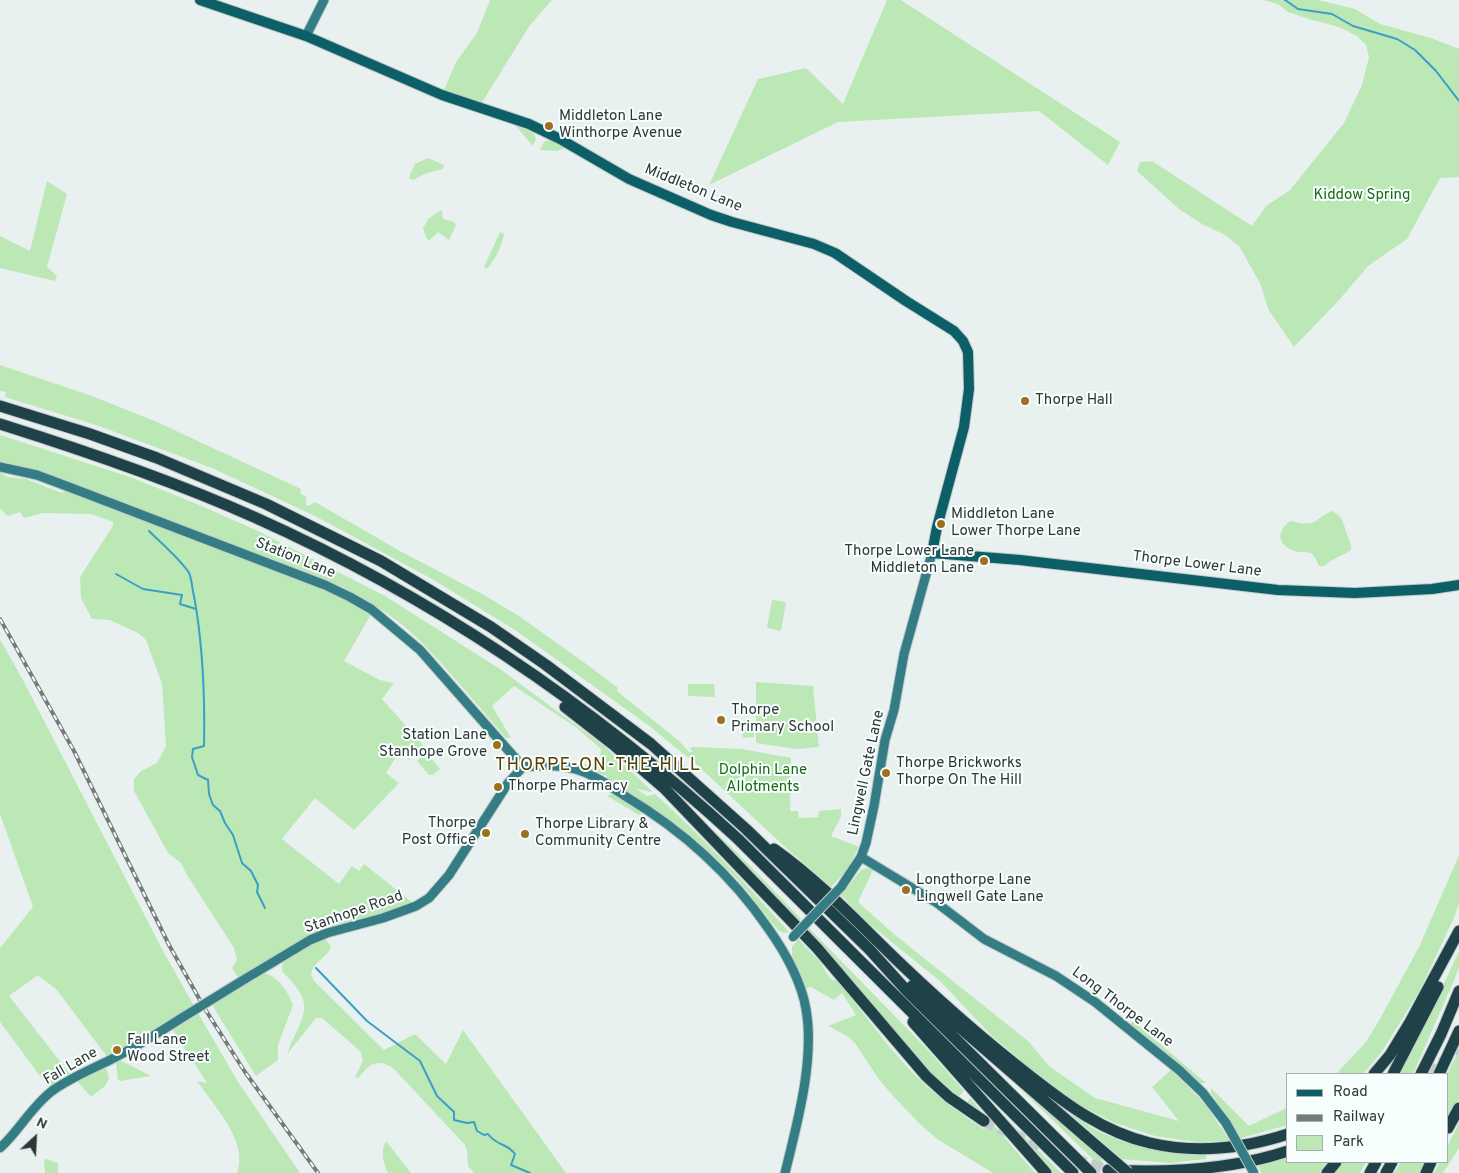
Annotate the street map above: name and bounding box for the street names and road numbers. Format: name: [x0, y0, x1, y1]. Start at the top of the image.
street label: Middleton Lane: [642, 161, 744, 217]
street label: Station Lane: [252, 535, 338, 583]
street label: Thorpe Lower Lane: [1132, 548, 1262, 582]
street label: Lingwell Gate Lane: [845, 709, 889, 837]
street label: Stanhope Road: [302, 888, 406, 938]
street label: Long Thorpe Lane: [1068, 964, 1176, 1052]
street label: Fall Lane: [41, 1044, 101, 1090]

